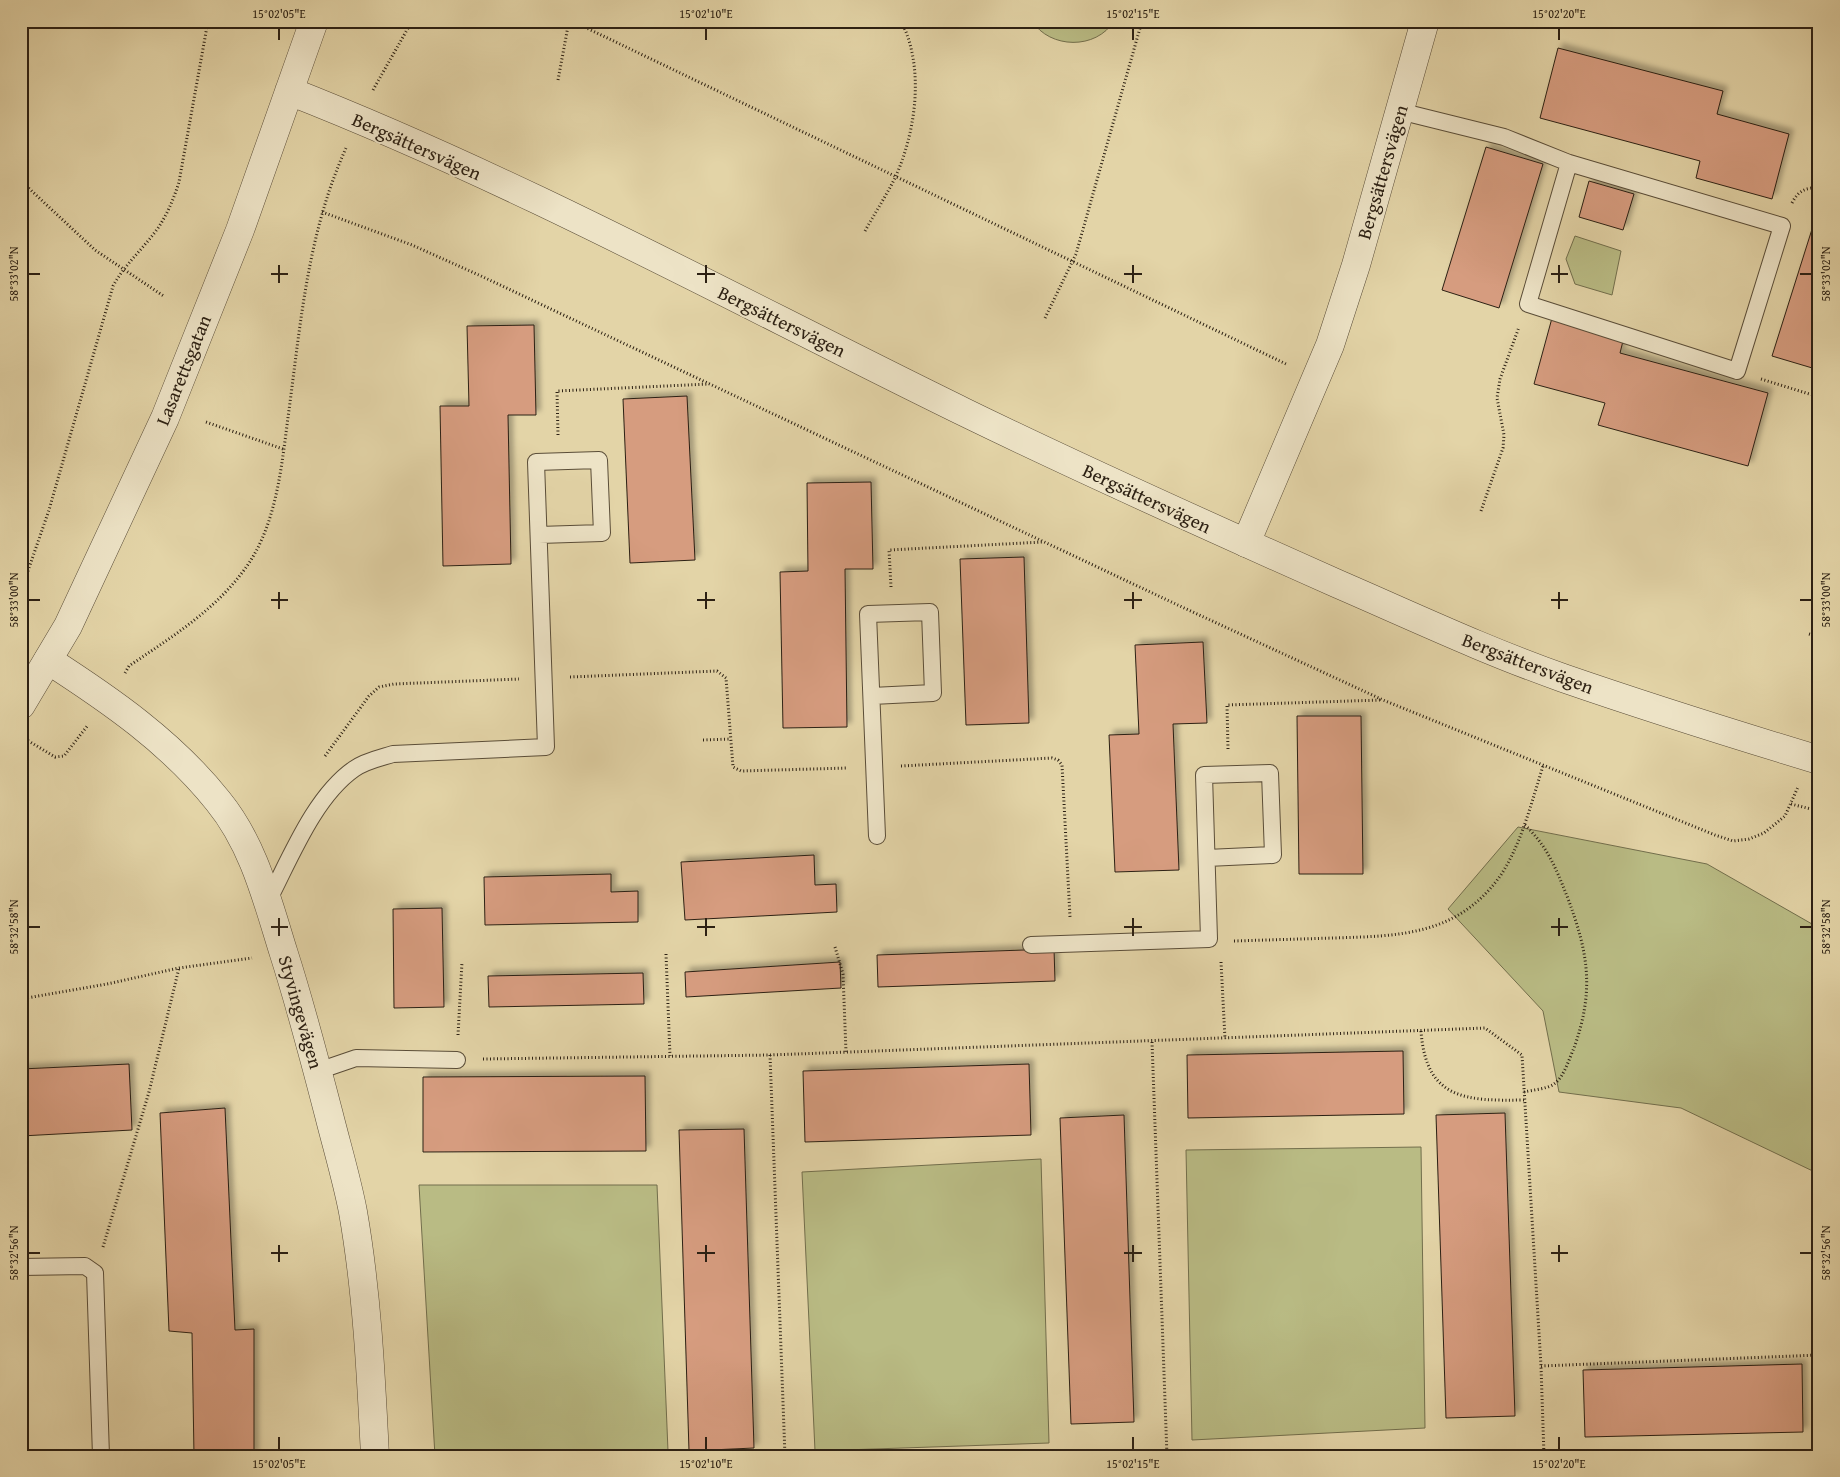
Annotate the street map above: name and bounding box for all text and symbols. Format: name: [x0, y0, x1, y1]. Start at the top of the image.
text: 15°02'05"E: [252, 5, 306, 22]
text: 15°02'10"E: [679, 5, 733, 22]
text: 15°02'15"E: [1106, 5, 1160, 22]
text: 15°02'20"E: [1532, 5, 1586, 22]
street label: Bergsättersvägen: [1349, 101, 1415, 243]
street label: Bergsättersvägen: [348, 105, 486, 187]
text: 58°33'02"N: [5, 246, 22, 302]
text: 58°33'02"N: [1817, 246, 1834, 302]
street label: Bergsättersvägen: [714, 278, 851, 364]
street label: Lasarettsgatan: [148, 310, 218, 429]
street label: Bergsättersvägen: [1078, 456, 1216, 540]
text: 58°33'00"N: [5, 572, 22, 628]
text: 58°33'00"N: [1817, 572, 1834, 628]
street label: Bergsättersvägen: [1458, 625, 1598, 701]
text: 58°32'58"N: [5, 899, 22, 955]
text: 58°32'58"N: [1817, 899, 1834, 955]
street label: Styvingevägen: [271, 952, 331, 1072]
text: 58°32'56"N: [5, 1225, 22, 1281]
text: 58°32'56"N: [1817, 1225, 1834, 1281]
text: 15°02'05"E: [252, 1455, 306, 1472]
text: 15°02'10"E: [679, 1455, 733, 1472]
text: 15°02'15"E: [1106, 1455, 1160, 1472]
text: 15°02'20"E: [1532, 1455, 1586, 1472]

